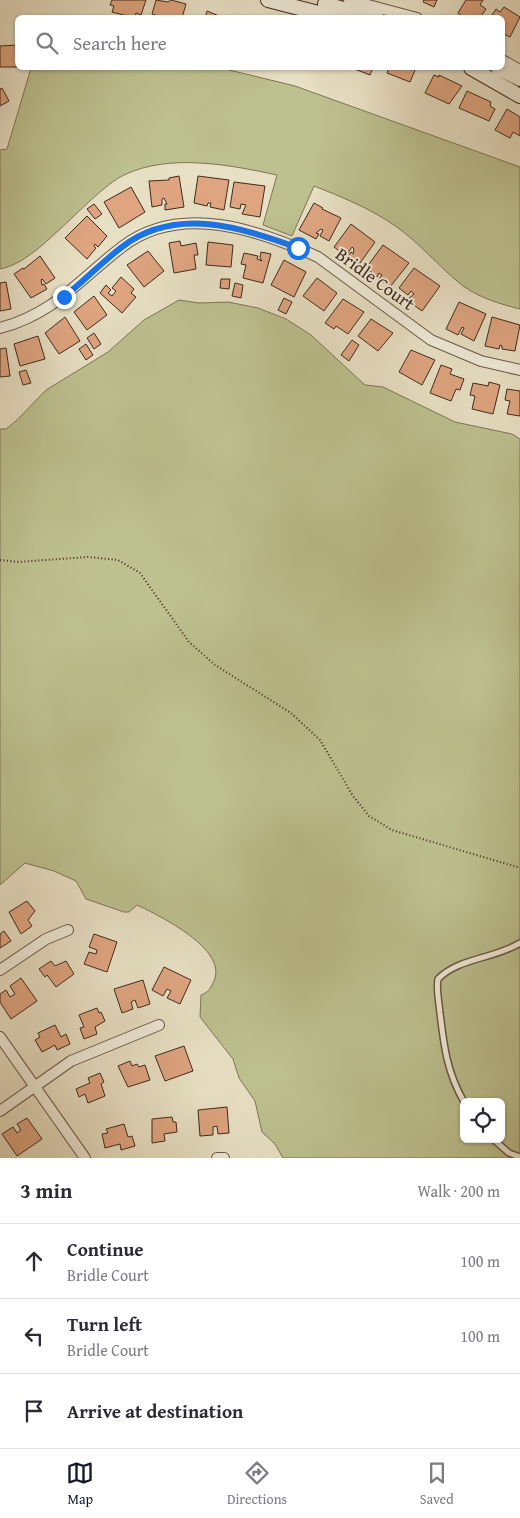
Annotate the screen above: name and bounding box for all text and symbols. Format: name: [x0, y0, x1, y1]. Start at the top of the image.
search box: [15, 15, 505, 70]
icon: search: [33, 29, 61, 57]
text: Search here: [73, 29, 167, 57]
route start: [287, 237, 310, 260]
street label: Bridle Court: [330, 241, 421, 317]
route end: [53, 286, 76, 309]
map controls: [460, 1098, 505, 1143]
button: locate: [460, 1098, 505, 1143]
text: 3 min: [20, 1175, 72, 1206]
text: Walk · 200 m: [417, 1179, 500, 1203]
text: Continue: [67, 1235, 144, 1263]
icon: ahead: [20, 1247, 48, 1275]
text: 100 m: [460, 1249, 500, 1273]
text: Bridle Court: [67, 1263, 149, 1287]
text: Turn left: [67, 1310, 142, 1338]
icon: left: [20, 1322, 48, 1350]
text: 100 m: [460, 1324, 500, 1348]
text: Bridle Court: [67, 1338, 149, 1362]
icon: arrive: [20, 1397, 48, 1425]
text: Arrive at destination: [67, 1397, 243, 1425]
tab: Map: [66, 1459, 94, 1509]
tab: Directions: [227, 1459, 287, 1509]
tab: Saved: [420, 1459, 454, 1509]

